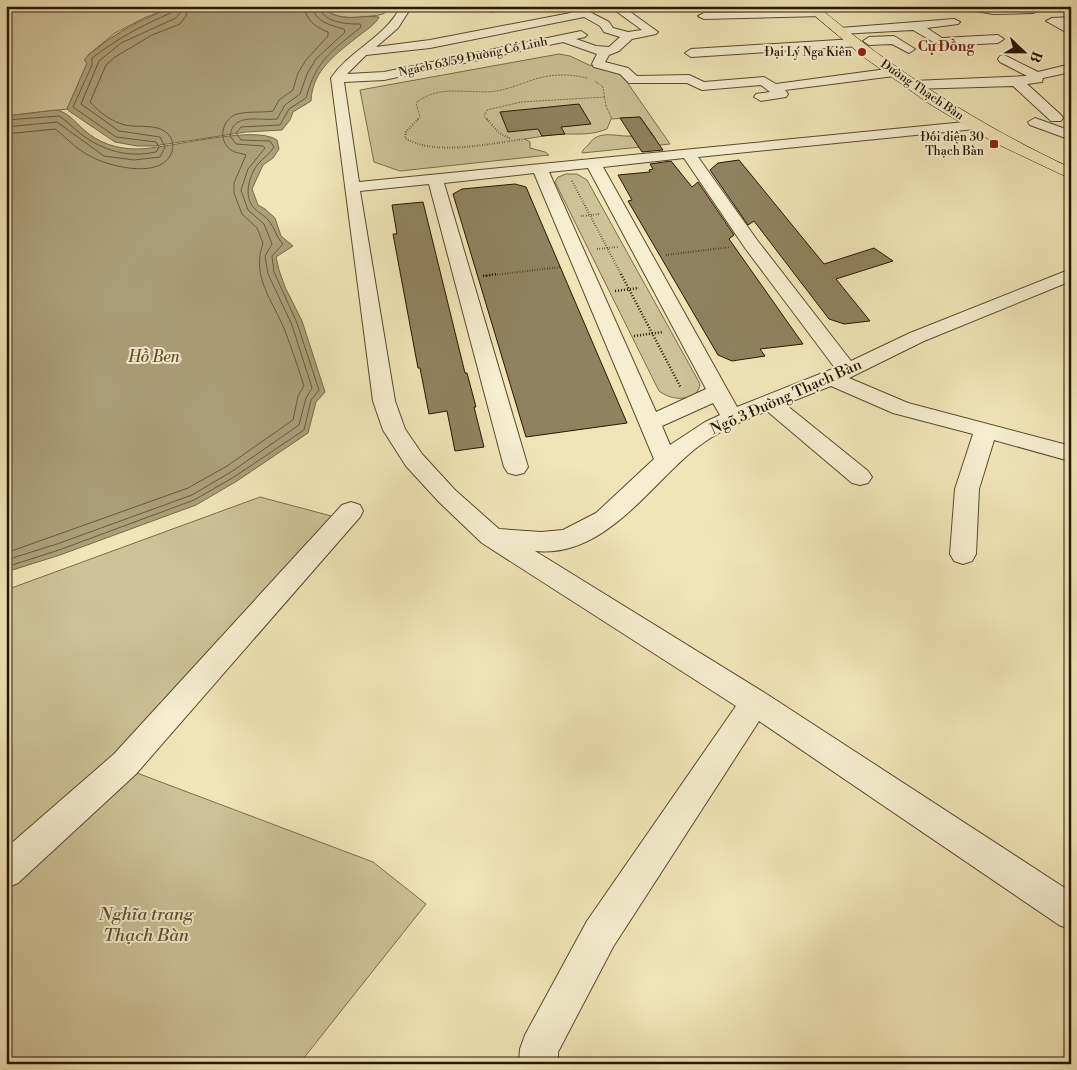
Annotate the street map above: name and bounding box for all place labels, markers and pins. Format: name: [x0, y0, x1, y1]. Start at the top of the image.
place label: Đại Lý Nga Kiên: [765, 45, 852, 60]
marker: Đại Lý Nga Kiên: [856, 46, 868, 58]
place label: Đối diện 30 Thạch Bàn: [920, 130, 984, 159]
marker: Đối diện 30 Thạch Bàn: [988, 138, 1000, 150]

